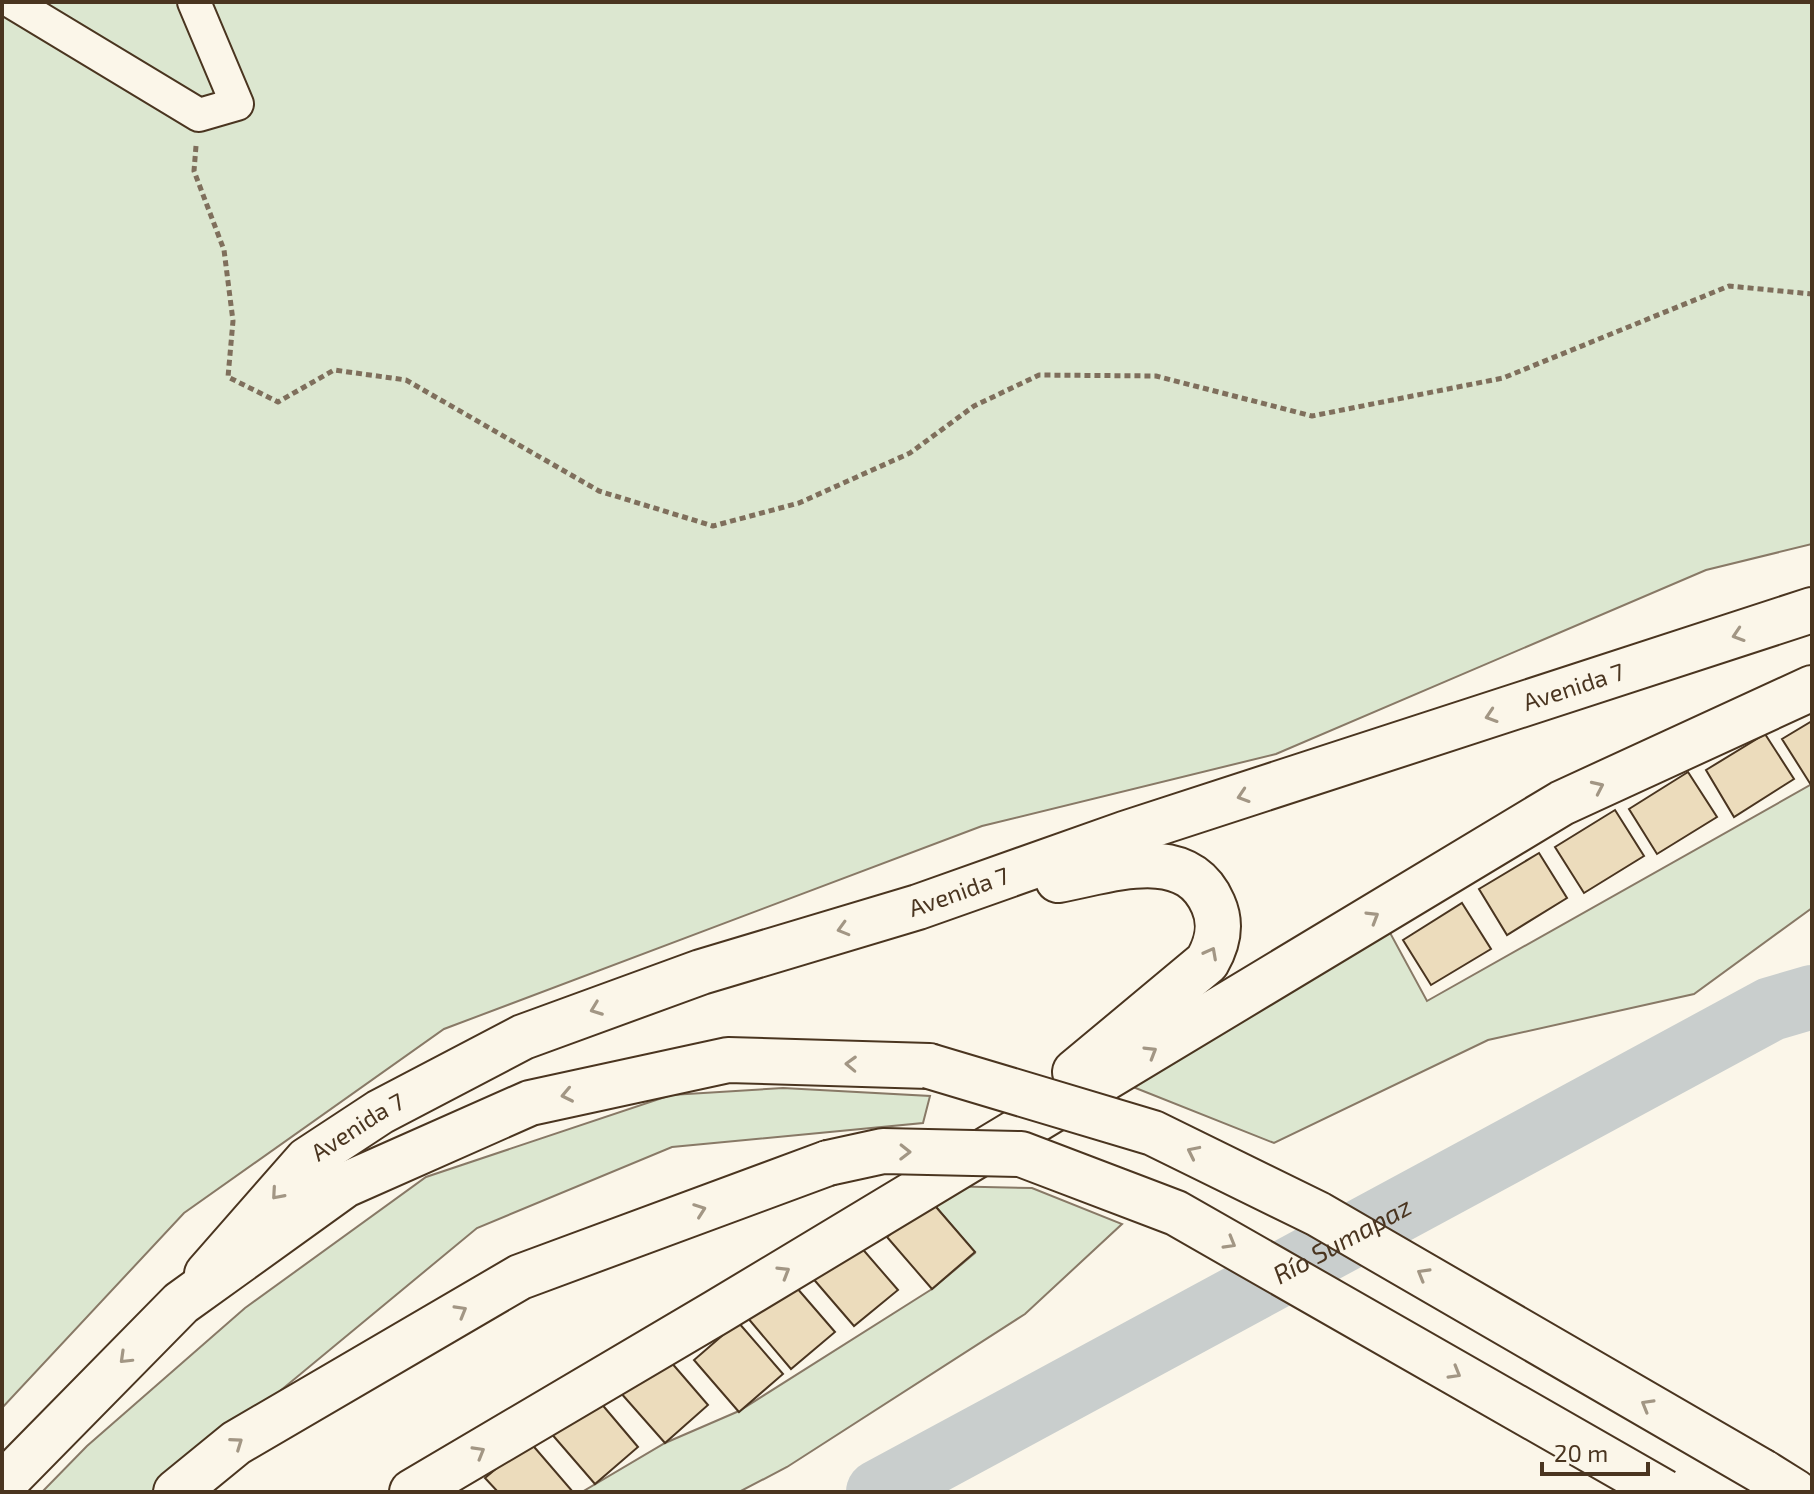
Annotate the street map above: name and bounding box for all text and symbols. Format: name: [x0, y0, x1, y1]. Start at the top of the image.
one-way arrow: [1732, 626, 1746, 642]
street label: Avenida 7: [1519, 656, 1627, 716]
one-way arrow: [1485, 707, 1498, 723]
one-way arrow: [1590, 781, 1604, 797]
one-way arrow: [1237, 787, 1251, 803]
street label: Avenida 7: [905, 860, 1013, 922]
one-way arrow: [1364, 911, 1379, 927]
one-way arrow: [837, 920, 851, 936]
one-way arrow: [1201, 946, 1216, 961]
one-way arrow: [590, 999, 604, 1016]
one-way arrow: [1142, 1046, 1157, 1061]
one-way arrow: [844, 1056, 857, 1073]
street label: Avenida 7: [305, 1086, 408, 1166]
one-way arrow: [560, 1086, 574, 1103]
one-way arrow: [899, 1143, 912, 1160]
one-way arrow: [1187, 1147, 1202, 1162]
one-way arrow: [273, 1184, 287, 1199]
water label: Río Sumapaz: [1267, 1189, 1416, 1289]
one-way arrow: [692, 1203, 706, 1220]
one-way arrow: [1222, 1234, 1236, 1249]
one-way arrow: [775, 1266, 790, 1282]
one-way arrow: [1417, 1268, 1432, 1284]
one-way arrow: [452, 1305, 467, 1321]
one-way arrow: [120, 1348, 134, 1363]
one-way arrow: [1447, 1363, 1461, 1379]
one-way arrow: [1642, 1399, 1656, 1415]
scale bar: [1542, 1426, 1648, 1476]
one-way arrow: [229, 1438, 243, 1453]
text: 20 m: [1554, 1438, 1608, 1467]
one-way arrow: [470, 1447, 485, 1462]

